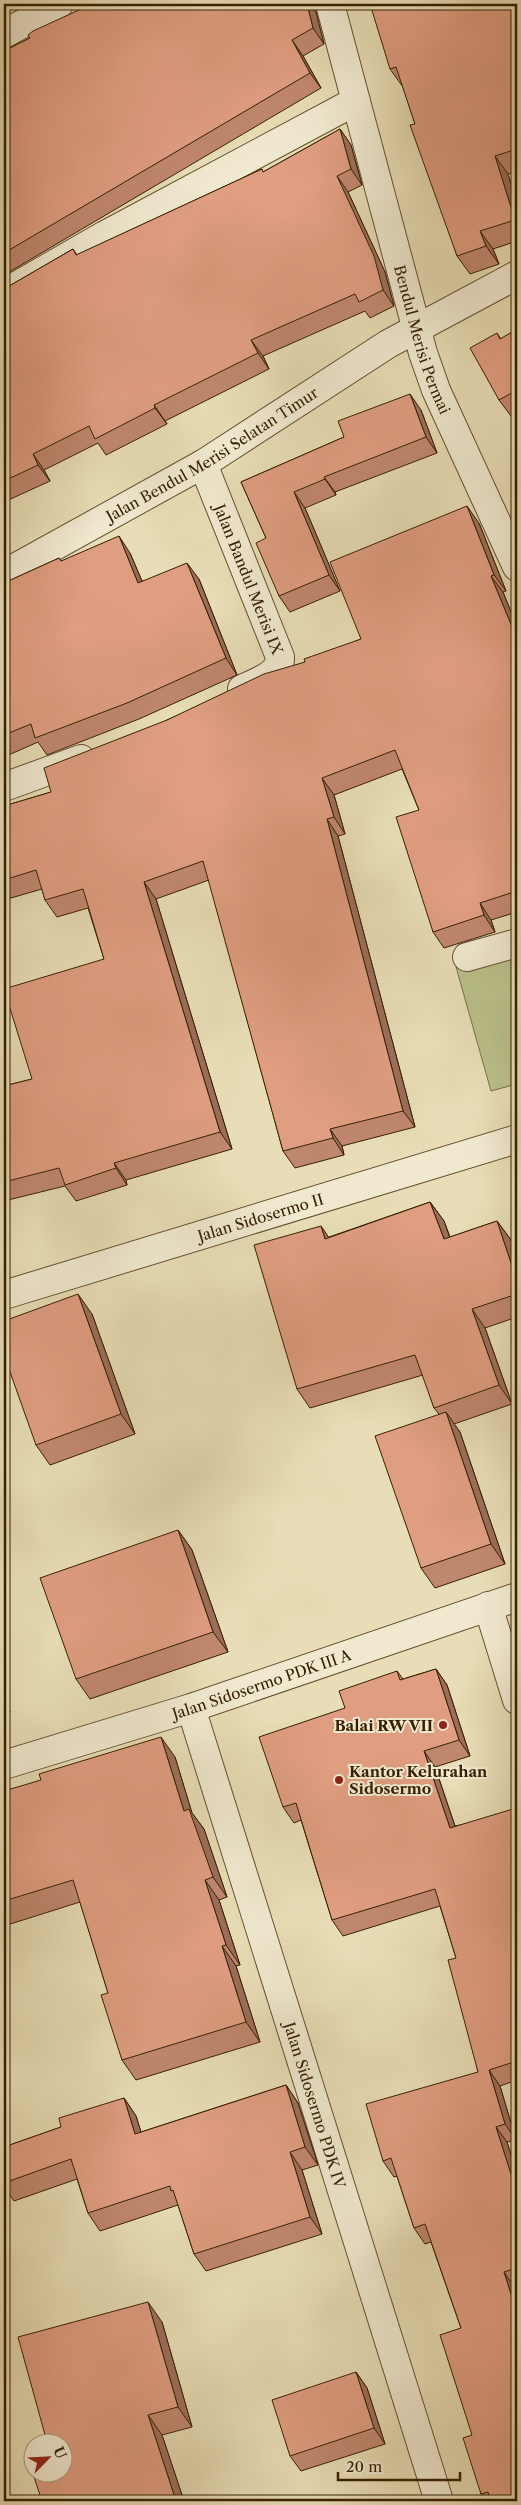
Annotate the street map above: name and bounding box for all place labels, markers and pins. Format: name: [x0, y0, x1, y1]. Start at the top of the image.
place label: Balai RW VII: [334, 1716, 433, 1735]
marker: Balai RW VII: [437, 1719, 449, 1731]
place label: Kantor Kelurahan Sidosermo: [349, 1762, 488, 1798]
marker: Kantor Kelurahan Sidosermo: [333, 1774, 345, 1786]

